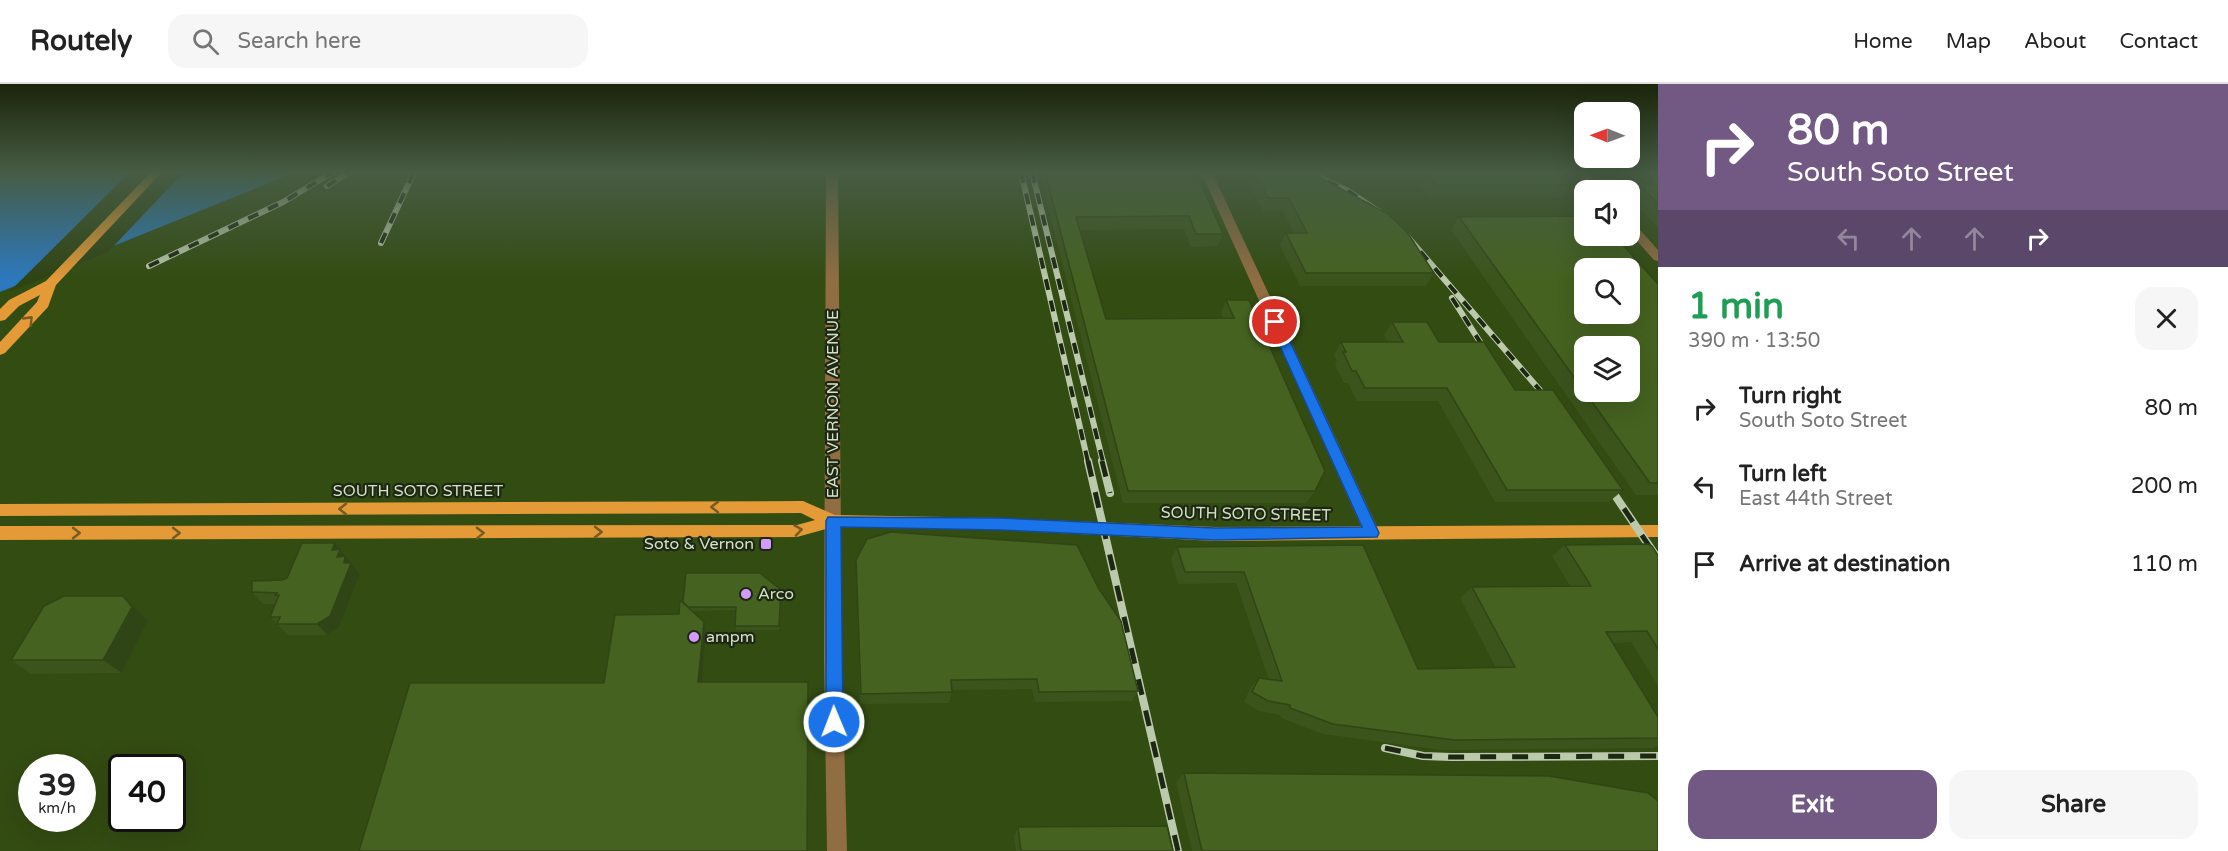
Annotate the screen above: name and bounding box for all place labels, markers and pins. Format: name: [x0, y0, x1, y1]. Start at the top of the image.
pin: [1249, 296, 1300, 347]
place label: Soto & Vernon: [644, 534, 754, 554]
marker: Soto & Vernon: [759, 537, 773, 551]
place label: Arco: [758, 584, 794, 604]
marker: Arco: [739, 587, 753, 601]
place label: ampm: [706, 627, 754, 647]
marker: ampm: [687, 630, 701, 644]

